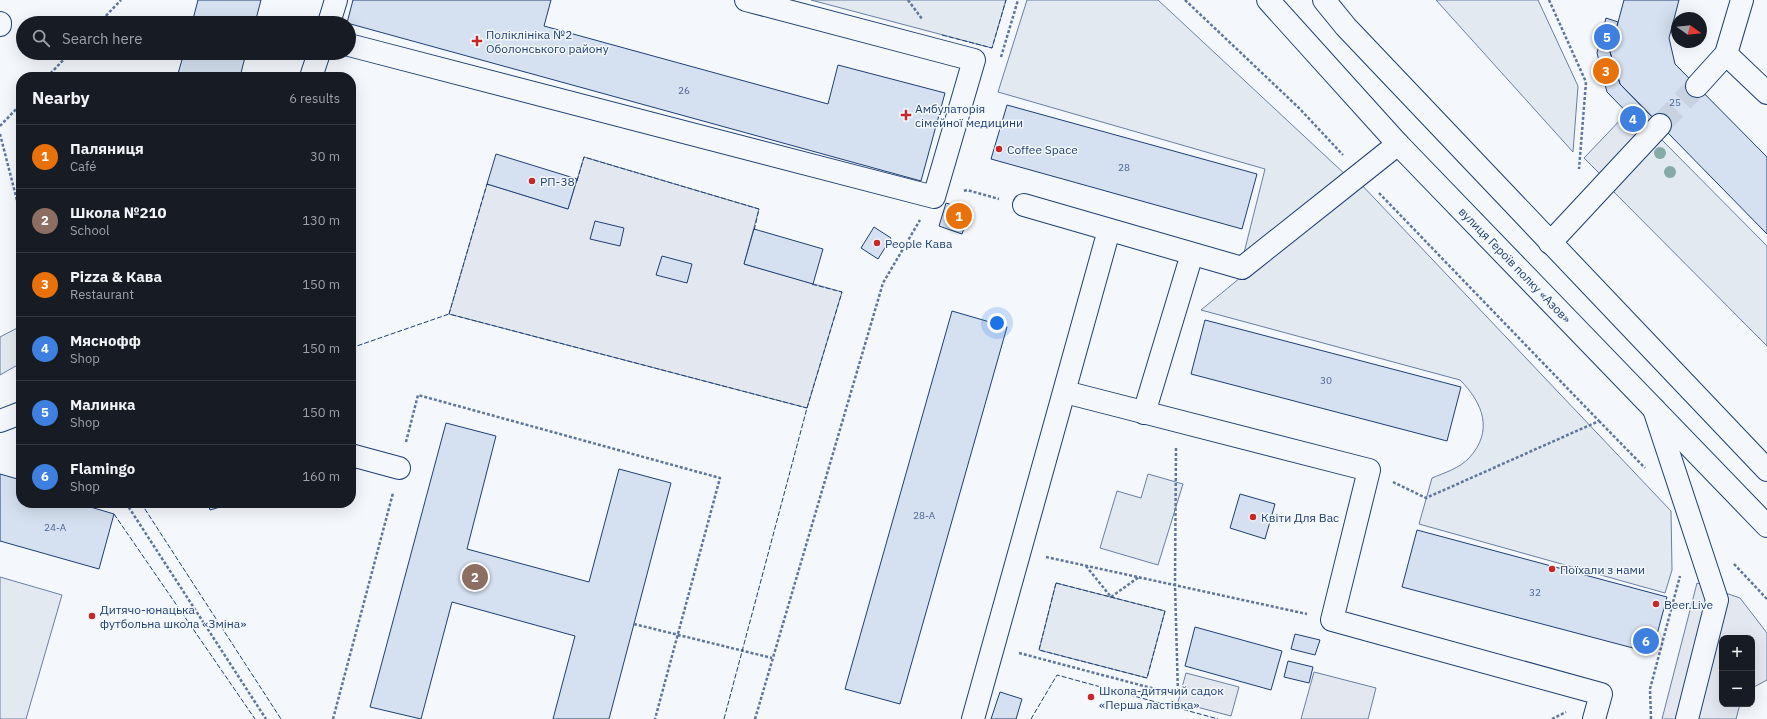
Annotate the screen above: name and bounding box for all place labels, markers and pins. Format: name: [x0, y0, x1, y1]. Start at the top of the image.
pin: 5: [1594, 22, 1620, 52]
place label: Поліклініка №2 Оболонського району: [486, 27, 609, 56]
marker: Поліклініка №2 Оболонського району: [471, 35, 483, 47]
pin: 3: [1593, 56, 1619, 86]
place label: Амбулаторія сімейної медицини: [915, 101, 1023, 130]
pin: 4: [1620, 104, 1646, 134]
marker: Амбулаторія сімейної медицини: [900, 109, 912, 121]
place label: Coffee Space: [1007, 142, 1078, 157]
marker: Coffee Space: [994, 144, 1004, 154]
place label: РП-38: [540, 174, 575, 189]
marker: РП-38: [527, 176, 537, 186]
pin: 1: [946, 201, 972, 231]
place label: People Кава: [885, 236, 953, 251]
marker: People Кава: [872, 238, 882, 248]
place label: Квіти Для Вас: [1261, 510, 1339, 525]
marker: Квіти Для Вас: [1248, 512, 1258, 522]
pin: 2: [462, 562, 488, 592]
place label: Поїхали з нами: [1560, 562, 1645, 577]
marker: Поїхали з нами: [1547, 564, 1557, 574]
place label: Beer.Live: [1664, 597, 1714, 612]
marker: Beer.Live: [1651, 599, 1661, 609]
place label: Дитячо-юнацька футбольна школа «Зміна»: [100, 602, 246, 631]
marker: Дитячо-юнацька футбольна школа «Зміна»: [87, 611, 97, 621]
pin: 6: [1633, 626, 1659, 656]
place label: Школа-дитячий садок «Перша ластівка»: [1099, 683, 1224, 712]
marker: Школа-дитячий садок «Перша ластівка»: [1086, 692, 1096, 702]

